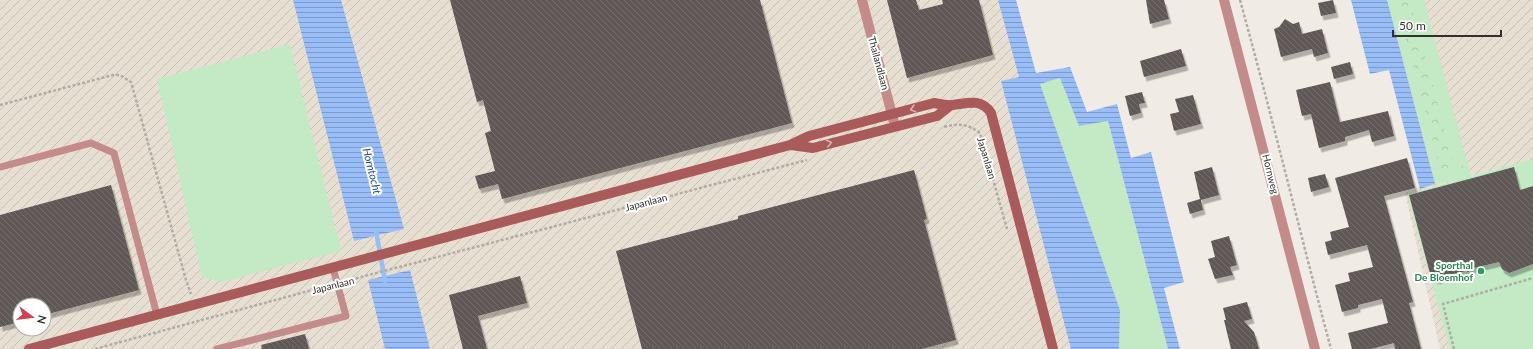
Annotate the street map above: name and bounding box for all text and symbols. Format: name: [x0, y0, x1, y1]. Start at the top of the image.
scale bar: [1393, 12, 1501, 38]
text: 50 m: [1399, 18, 1426, 33]
street label: Thailandlaan: [866, 35, 892, 91]
one-way arrow: [910, 104, 917, 113]
street label: Japanlaan: [975, 136, 999, 180]
one-way arrow: [826, 140, 832, 148]
water label: Horntocht: [360, 146, 385, 195]
street label: Hornweg: [1260, 153, 1282, 195]
street label: Japanlaan: [624, 191, 668, 213]
place label: Sporthal De Bloemhof: [1414, 259, 1473, 283]
marker: Sporthal De Bloemhof: [1476, 266, 1486, 276]
street label: Japanlaan: [311, 274, 355, 296]
north arrow: [12, 297, 52, 337]
text: N: [35, 314, 50, 325]

